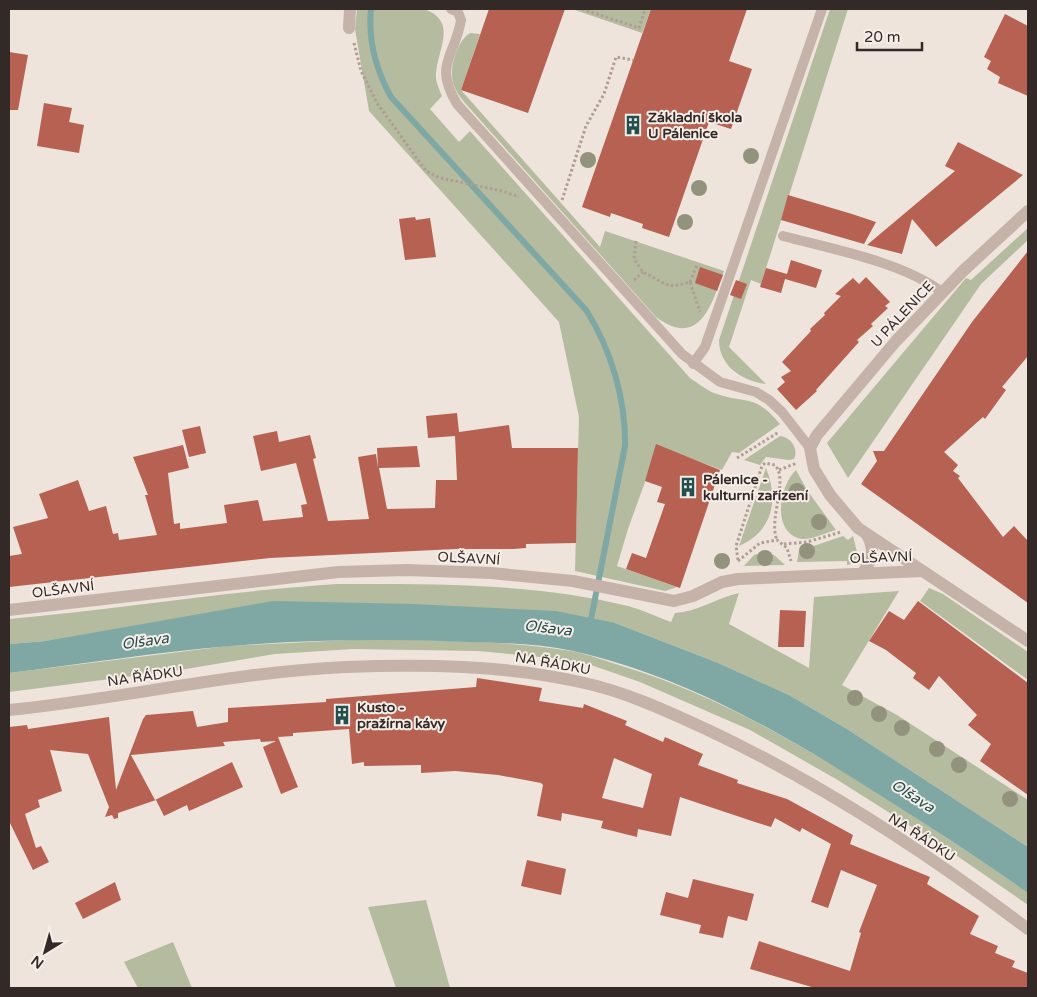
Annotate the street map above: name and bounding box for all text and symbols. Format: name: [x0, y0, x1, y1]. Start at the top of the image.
scale bar: [857, 20, 922, 52]
text: 20 m: [864, 28, 901, 46]
place label: Základní škola U Pálenice: [648, 109, 742, 142]
building icon: Základní škola U Pálenice: [622, 114, 644, 136]
street label: U PÁLENICE: [867, 278, 937, 351]
place label: Pálenice - kulturní zařízení: [703, 471, 809, 504]
building icon: Pálenice - kulturní zařízení: [677, 476, 699, 498]
street label: OLŠAVNÍ: [437, 548, 501, 569]
street label: OLŠAVNÍ: [849, 548, 913, 567]
street label: OLŠAVNÍ: [31, 577, 95, 602]
water label: Olšava: [523, 616, 573, 640]
water label: Olšava: [120, 629, 170, 653]
street label: NA ŘÁDKU: [514, 649, 592, 678]
street label: NA ŘÁDKU: [106, 663, 184, 690]
place label: Kusto - pražírna kávy: [357, 699, 446, 732]
building icon: Kusto - pražírna kávy: [331, 704, 353, 726]
water label: Olšava: [888, 775, 938, 817]
street label: NA ŘÁDKU: [885, 810, 958, 865]
north arrow: [20, 927, 70, 977]
text: N: [28, 952, 47, 972]

